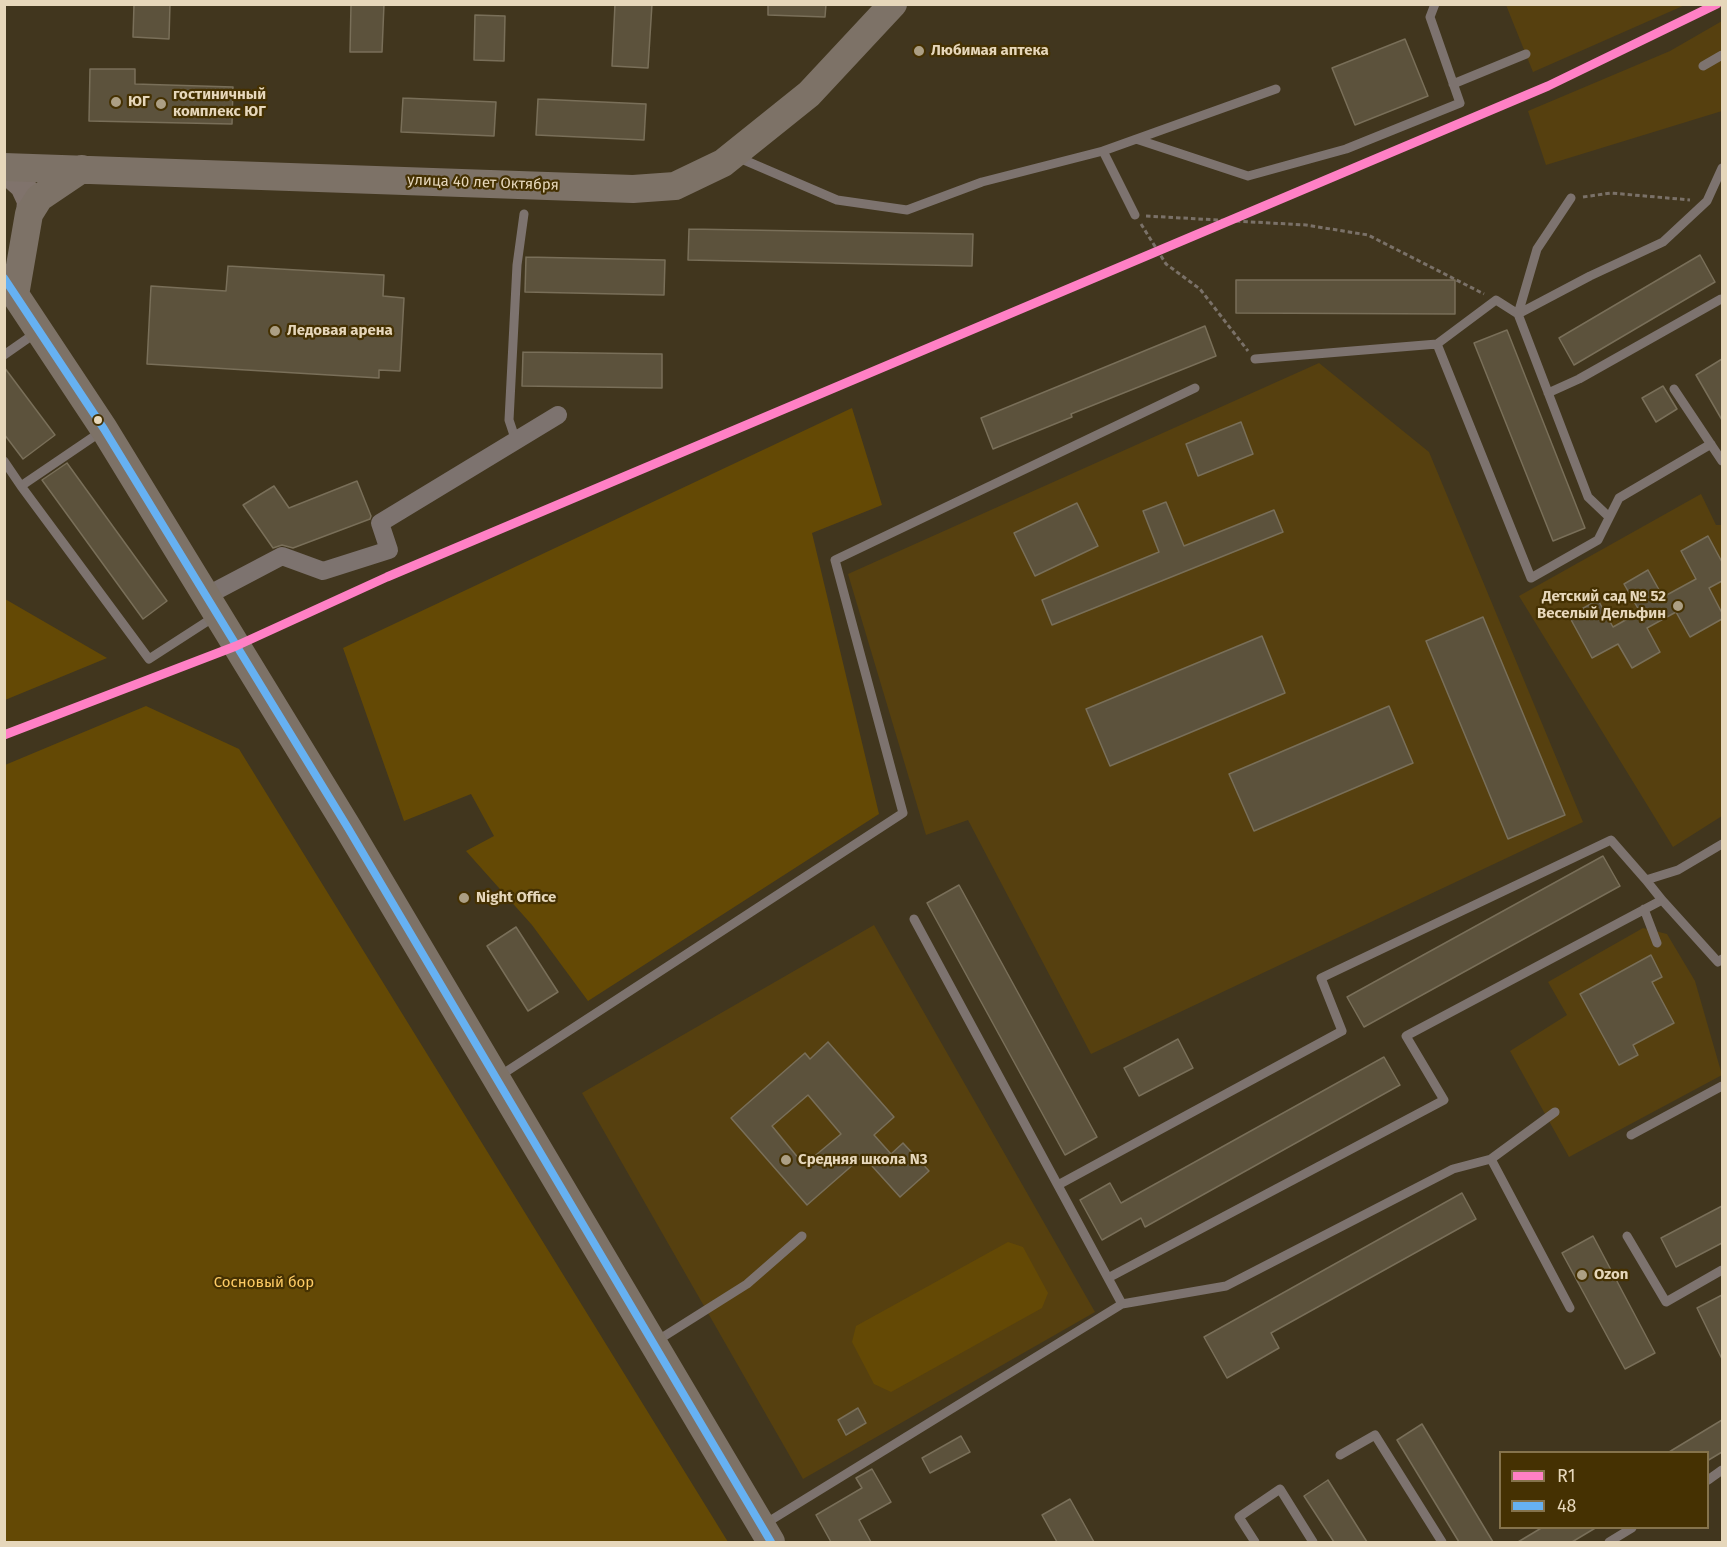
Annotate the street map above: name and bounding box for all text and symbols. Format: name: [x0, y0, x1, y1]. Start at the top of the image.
place label: Любимая аптека: [931, 42, 1049, 60]
marker: Любимая аптека: [912, 44, 926, 58]
place label: гостиничный комплекс ЮГ: [173, 86, 266, 121]
place label: ЮГ: [128, 93, 150, 111]
marker: ЮГ: [109, 95, 123, 109]
marker: гостиничный комплекс ЮГ: [154, 97, 168, 111]
street label: улица 40 лет Октября: [407, 171, 559, 195]
place label: Ледовая арена: [287, 322, 393, 340]
marker: Ледовая арена: [268, 324, 282, 338]
unlabelled marker: [92, 414, 104, 426]
place label: Детский сад № 52 Веселый Дельфин: [1537, 588, 1666, 623]
marker: Детский сад № 52 Веселый Дельфин: [1671, 599, 1685, 613]
place label: Night Office: [476, 889, 556, 907]
marker: Night Office: [457, 891, 471, 905]
place label: Средняя школа N3: [798, 1151, 928, 1169]
marker: Средняя школа N3: [779, 1153, 793, 1167]
place label: Ozon: [1594, 1266, 1628, 1284]
marker: Ozon: [1575, 1268, 1589, 1282]
park label: Сосновый бор: [214, 1274, 314, 1292]
legend: [1499, 1451, 1709, 1529]
text: R1: [1557, 1465, 1575, 1487]
text: 48: [1557, 1495, 1577, 1517]

